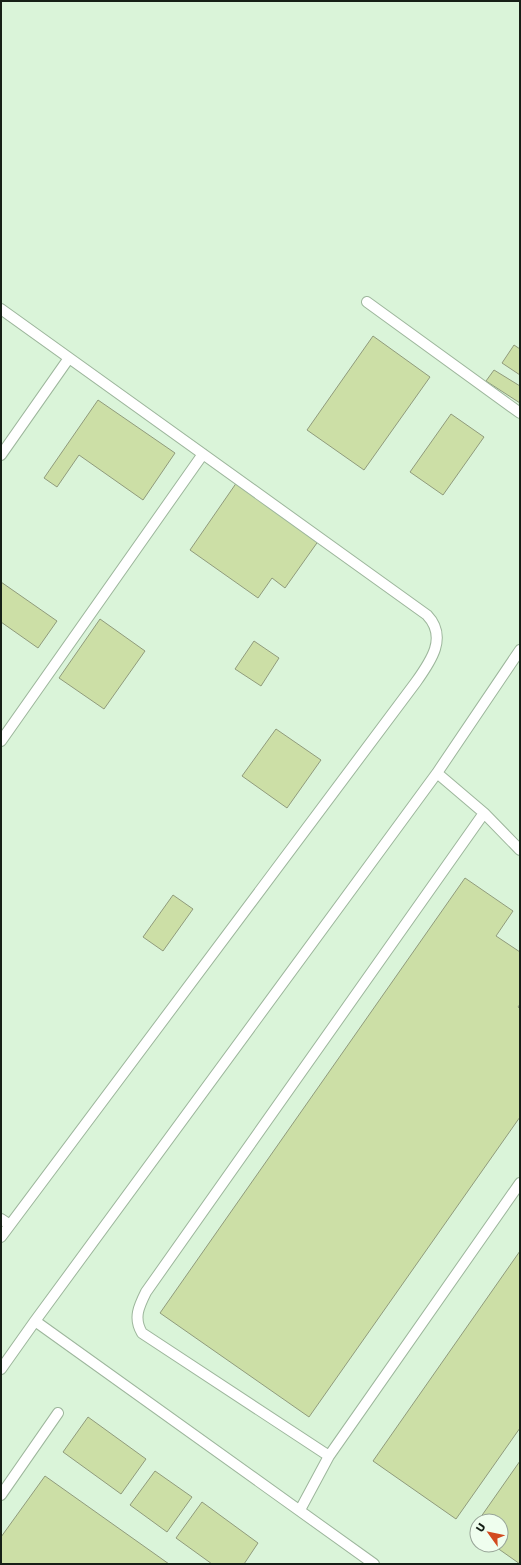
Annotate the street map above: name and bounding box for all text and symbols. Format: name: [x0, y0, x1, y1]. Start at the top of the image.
north arrow: [469, 1513, 509, 1553]
text: U: [473, 1521, 489, 1535]

